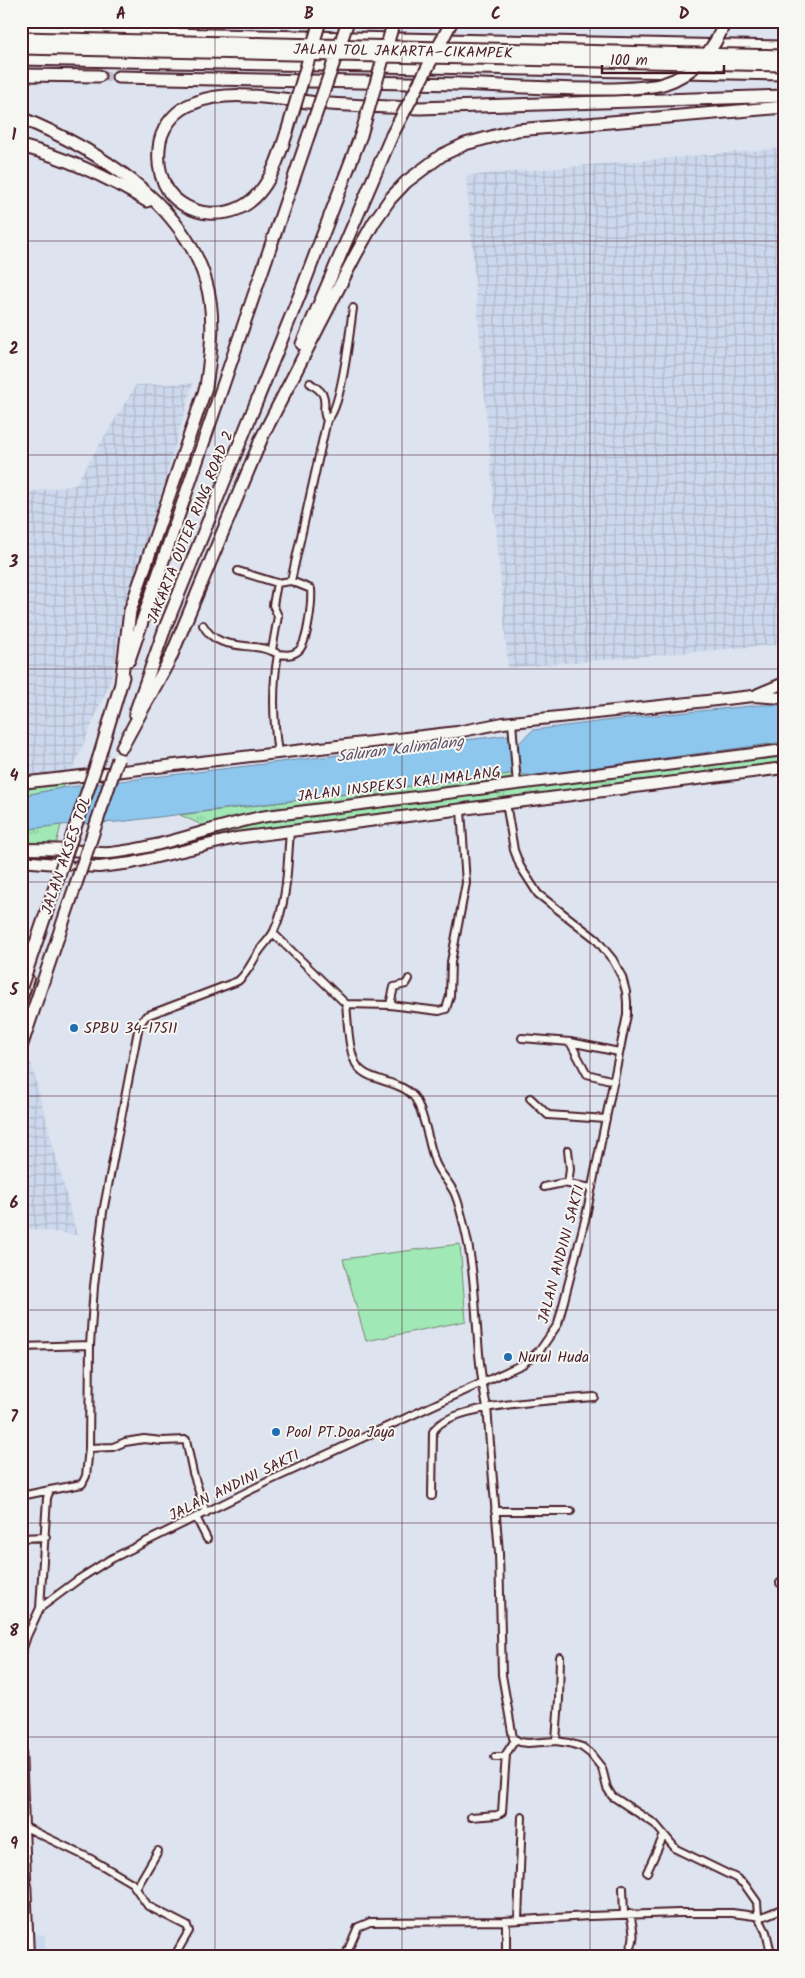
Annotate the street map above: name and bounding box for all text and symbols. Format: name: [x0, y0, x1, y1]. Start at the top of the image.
text: A: [116, 2, 126, 27]
text: B: [304, 2, 314, 27]
text: C: [491, 2, 501, 27]
text: D: [679, 2, 690, 27]
street label: JALAN TOL JAKARTA–CIKAMPEK: [293, 38, 513, 66]
scale bar: [602, 42, 725, 74]
text: 100 m: [610, 49, 648, 73]
text: 1: [12, 123, 17, 148]
text: 2: [9, 337, 19, 362]
street label: JAKARTA OUTER RING ROAD 2: [141, 427, 241, 627]
text: 3: [9, 550, 19, 575]
water label: Saluran Kalimalang: [335, 729, 467, 770]
street label: JALAN INSPEKSI KALIMALANG: [296, 761, 502, 809]
text: 4: [10, 764, 19, 789]
street label: JALAN AKSES TOL: [35, 793, 98, 918]
text: 5: [9, 978, 20, 1003]
place label: SPBU 34-17511: [84, 1017, 178, 1041]
marker: SPBU 34-17511: [68, 1022, 80, 1034]
street label: JALAN ANDINI SAKTI: [532, 1182, 592, 1326]
text: 6: [10, 1191, 19, 1216]
place label: Nurul Huda: [518, 1346, 589, 1370]
marker: Nurul Huda: [502, 1351, 514, 1363]
text: 7: [10, 1405, 18, 1430]
place label: Pool PT.Doa Jaya: [286, 1421, 395, 1445]
marker: Pool PT.Doa Jaya: [270, 1426, 282, 1438]
street label: JALAN ANDINI SAKTI: [165, 1444, 304, 1528]
text: 8: [9, 1619, 19, 1644]
text: 9: [10, 1832, 18, 1857]

